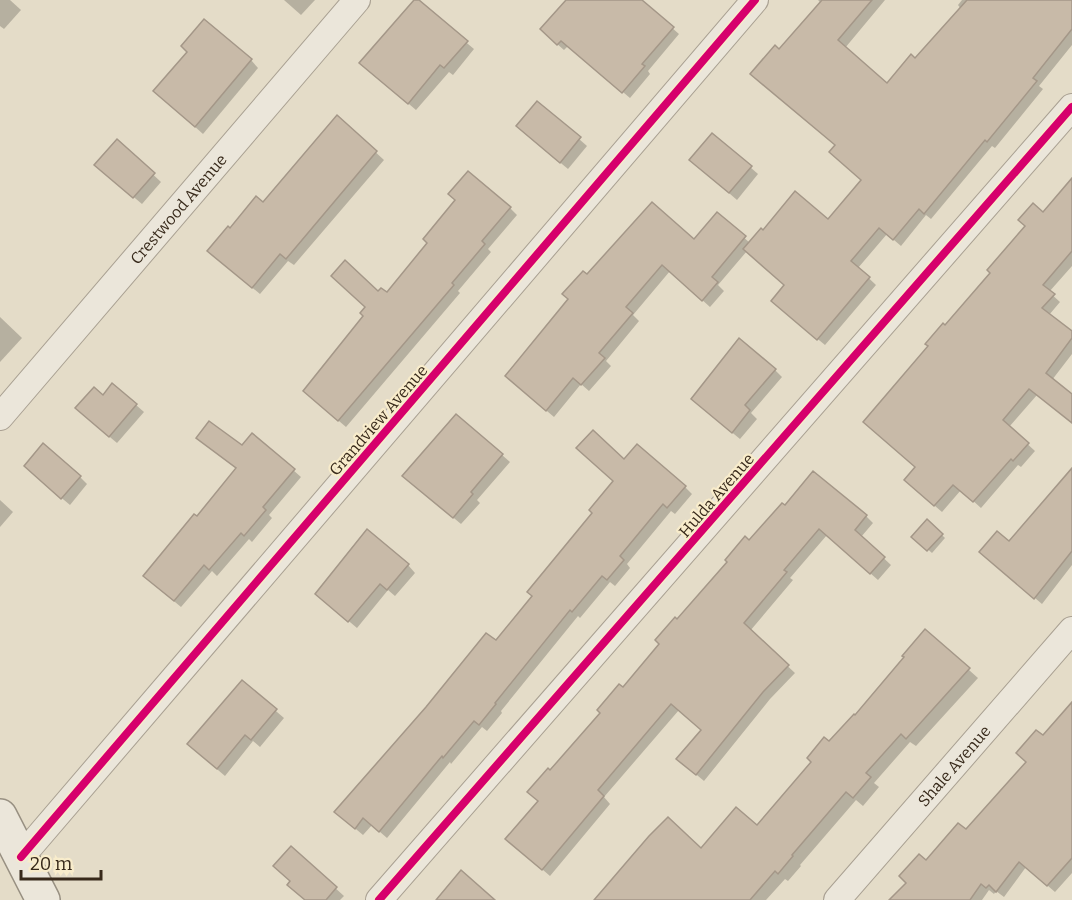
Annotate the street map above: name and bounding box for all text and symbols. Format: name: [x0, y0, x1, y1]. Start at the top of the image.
street label: Crestwood Avenue: [126, 150, 231, 268]
street label: Grandview Avenue: [325, 361, 432, 479]
street label: Hulda Avenue: [675, 450, 758, 541]
street label: Shale Avenue: [914, 722, 995, 810]
scale bar: [21, 843, 100, 881]
text: 20 m: [30, 853, 72, 875]

